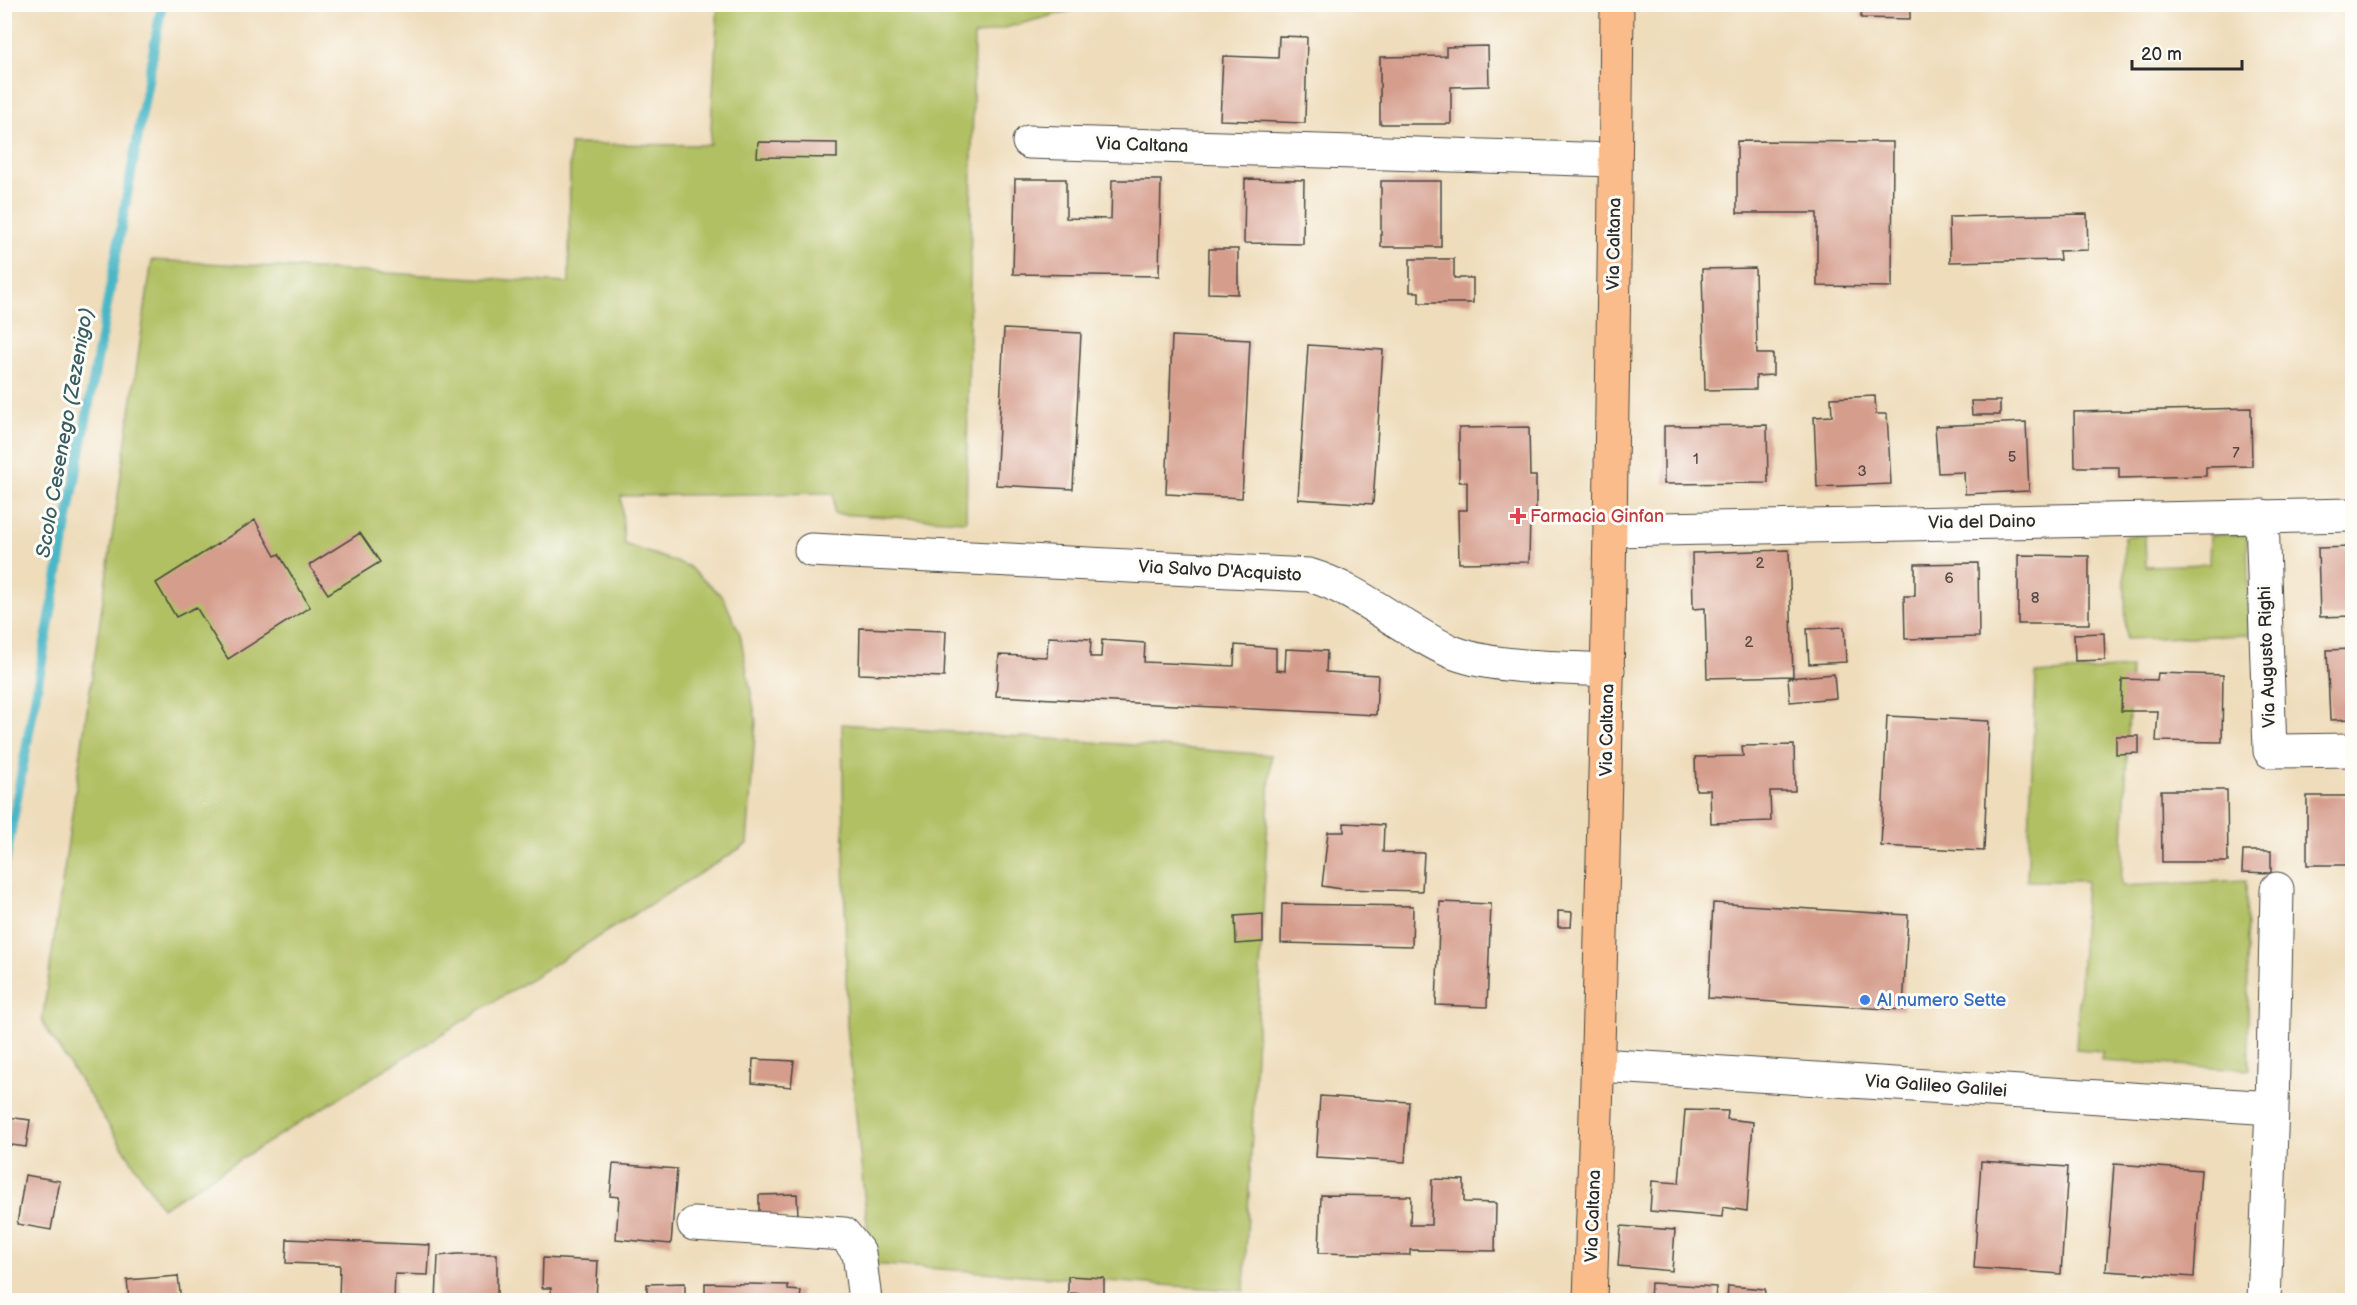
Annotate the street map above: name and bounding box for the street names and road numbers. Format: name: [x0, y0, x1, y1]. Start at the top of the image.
street label: Via Caltana: [1095, 133, 1189, 157]
street label: Via Caltana: [1603, 197, 1625, 291]
street label: Via del Daino: [1928, 511, 2036, 533]
street label: Via Salvo D'Acquisto: [1138, 556, 1302, 586]
street label: Via Augusto Righi: [2254, 586, 2280, 728]
street label: Via Caltana: [1596, 683, 1618, 777]
street label: Via Galileo Galilei: [1864, 1071, 2008, 1101]
street label: Via Caltana: [1581, 1169, 1605, 1263]

